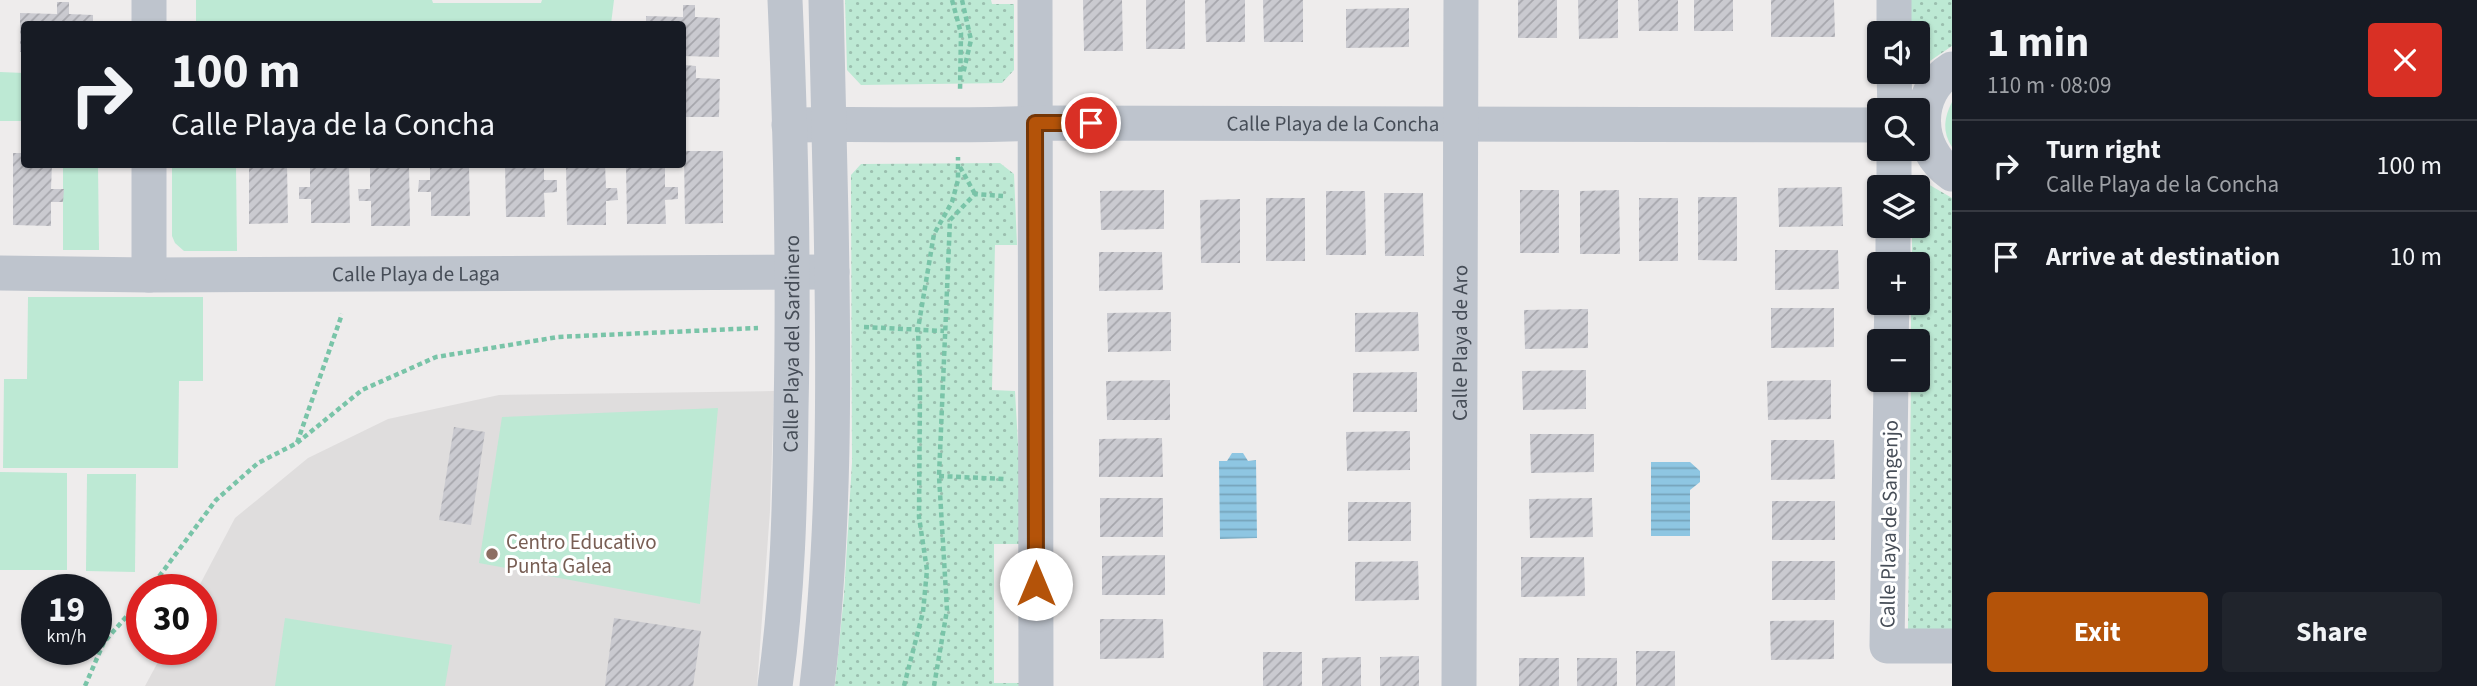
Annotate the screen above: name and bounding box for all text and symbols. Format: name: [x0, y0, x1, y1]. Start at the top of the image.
text: 1 min: [1987, 13, 2089, 73]
map controls: [1867, 21, 1930, 392]
button: sound: [1867, 21, 1930, 84]
button: close: [2368, 23, 2442, 97]
text: 100 m: [171, 37, 300, 107]
icon: right: [56, 49, 147, 140]
text: 110 m · 08:09: [1987, 69, 2111, 102]
pin: [1061, 93, 1121, 153]
button: search: [1867, 98, 1930, 161]
text: Calle Playa de la Concha: [171, 102, 495, 148]
icon: arrive: [1072, 104, 1110, 142]
street label: Calle Playa de la Concha: [1226, 108, 1439, 139]
text: Turn right: [2046, 131, 2161, 168]
icon: right: [1987, 147, 2025, 185]
text: 100 m: [2376, 147, 2442, 184]
text: Calle Playa de la Concha: [2046, 168, 2279, 201]
button: layers: [1867, 175, 1930, 238]
street label: Calle Playa del Sardinero: [775, 235, 807, 453]
icon: arrive: [1987, 238, 2025, 276]
text: Arrive at destination: [2046, 238, 2280, 275]
text: 10 m: [2389, 238, 2442, 275]
button: +: [1867, 252, 1930, 315]
street label: Calle Playa de Laga: [332, 258, 500, 289]
street label: Calle Playa de Aro: [1445, 265, 1475, 421]
button: −: [1867, 329, 1930, 392]
street label: Calle Playa de Sangenjo: [1872, 420, 1906, 628]
place label: Centro Educativo Punta Galea: [506, 527, 657, 581]
marker: Centro Educativo Punta Galea: [484, 546, 500, 562]
position arrow: [999, 547, 1073, 621]
speed limit sign: 30: [126, 574, 217, 665]
text: 19: [48, 585, 85, 635]
button: Exit: [1987, 592, 2208, 672]
button: Share: [2222, 592, 2442, 672]
text: km/h: [47, 624, 86, 649]

